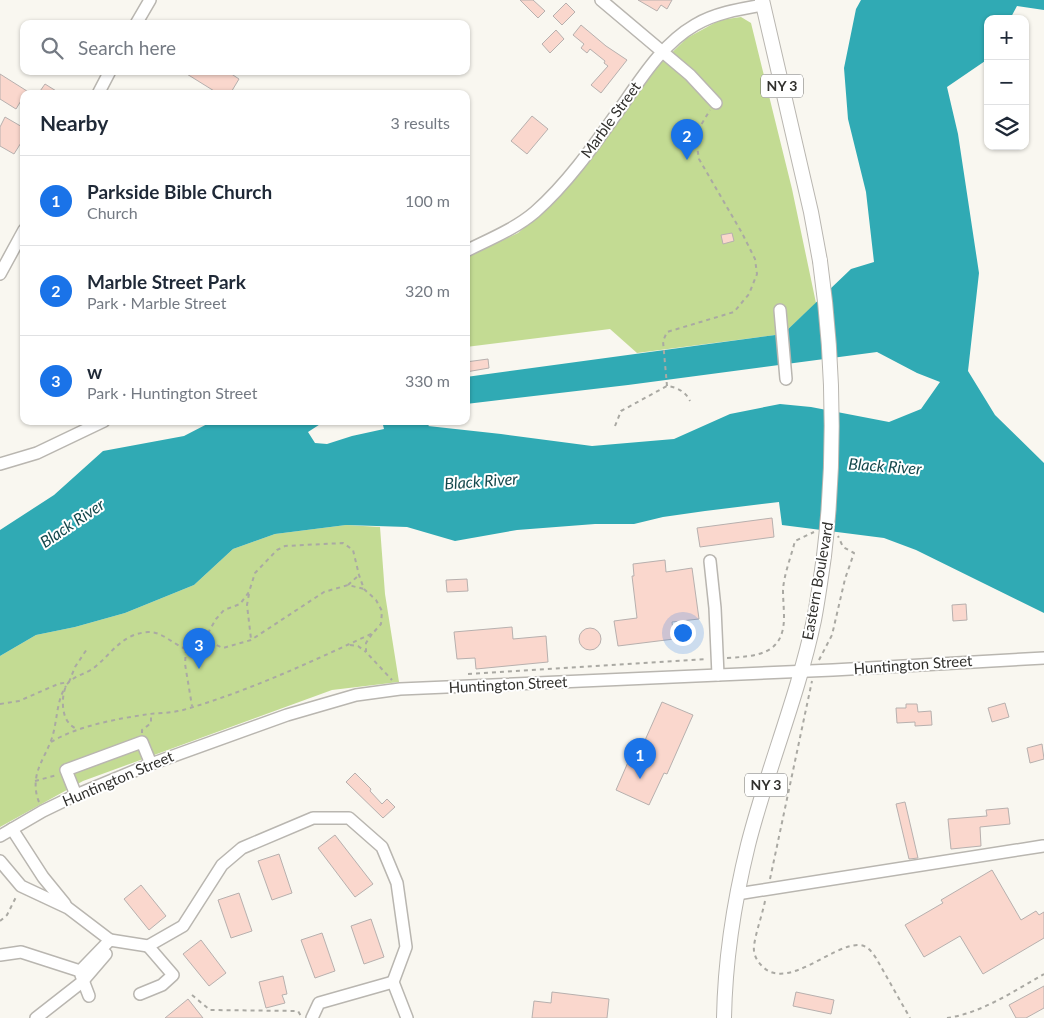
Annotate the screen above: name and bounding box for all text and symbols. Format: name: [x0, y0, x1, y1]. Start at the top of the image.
map controls: [984, 15, 1029, 150]
button: +: [984, 15, 1029, 60]
search box: [20, 20, 470, 75]
icon: search: [38, 34, 66, 62]
text: Search here: [78, 36, 176, 59]
button: −: [984, 60, 1029, 105]
road number: NY 3: [761, 74, 803, 98]
street label: Marble Street: [577, 77, 644, 161]
button: layers: [984, 105, 1029, 150]
text: Nearby: [40, 110, 108, 135]
text: 3 results: [390, 113, 450, 132]
pin: 2: [671, 119, 703, 160]
text: Parkside Bible Church: [87, 180, 272, 203]
text: 1: [51, 191, 61, 210]
text: 100 m: [405, 191, 450, 210]
text: Church: [87, 203, 138, 222]
text: Marble Street Park: [87, 270, 246, 293]
text: 2: [51, 281, 61, 300]
text: 320 m: [405, 281, 450, 300]
text: Park · Marble Street: [87, 293, 226, 312]
text: w: [87, 360, 102, 383]
text: 3: [51, 371, 61, 390]
text: 330 m: [405, 371, 450, 390]
text: Park · Huntington Street: [87, 383, 257, 402]
water label: Black River: [848, 453, 923, 478]
water label: Black River: [444, 468, 519, 493]
water label: Black River: [36, 494, 108, 551]
street label: Eastern Boulevard: [798, 520, 836, 641]
your location: [670, 620, 696, 646]
pin: 3: [183, 628, 215, 669]
street label: Huntington Street: [853, 651, 973, 677]
street label: Huntington Street: [448, 672, 568, 696]
pin: 1: [624, 738, 656, 779]
street label: Huntington Street: [59, 746, 176, 810]
road number: NY 3: [745, 774, 787, 796]

